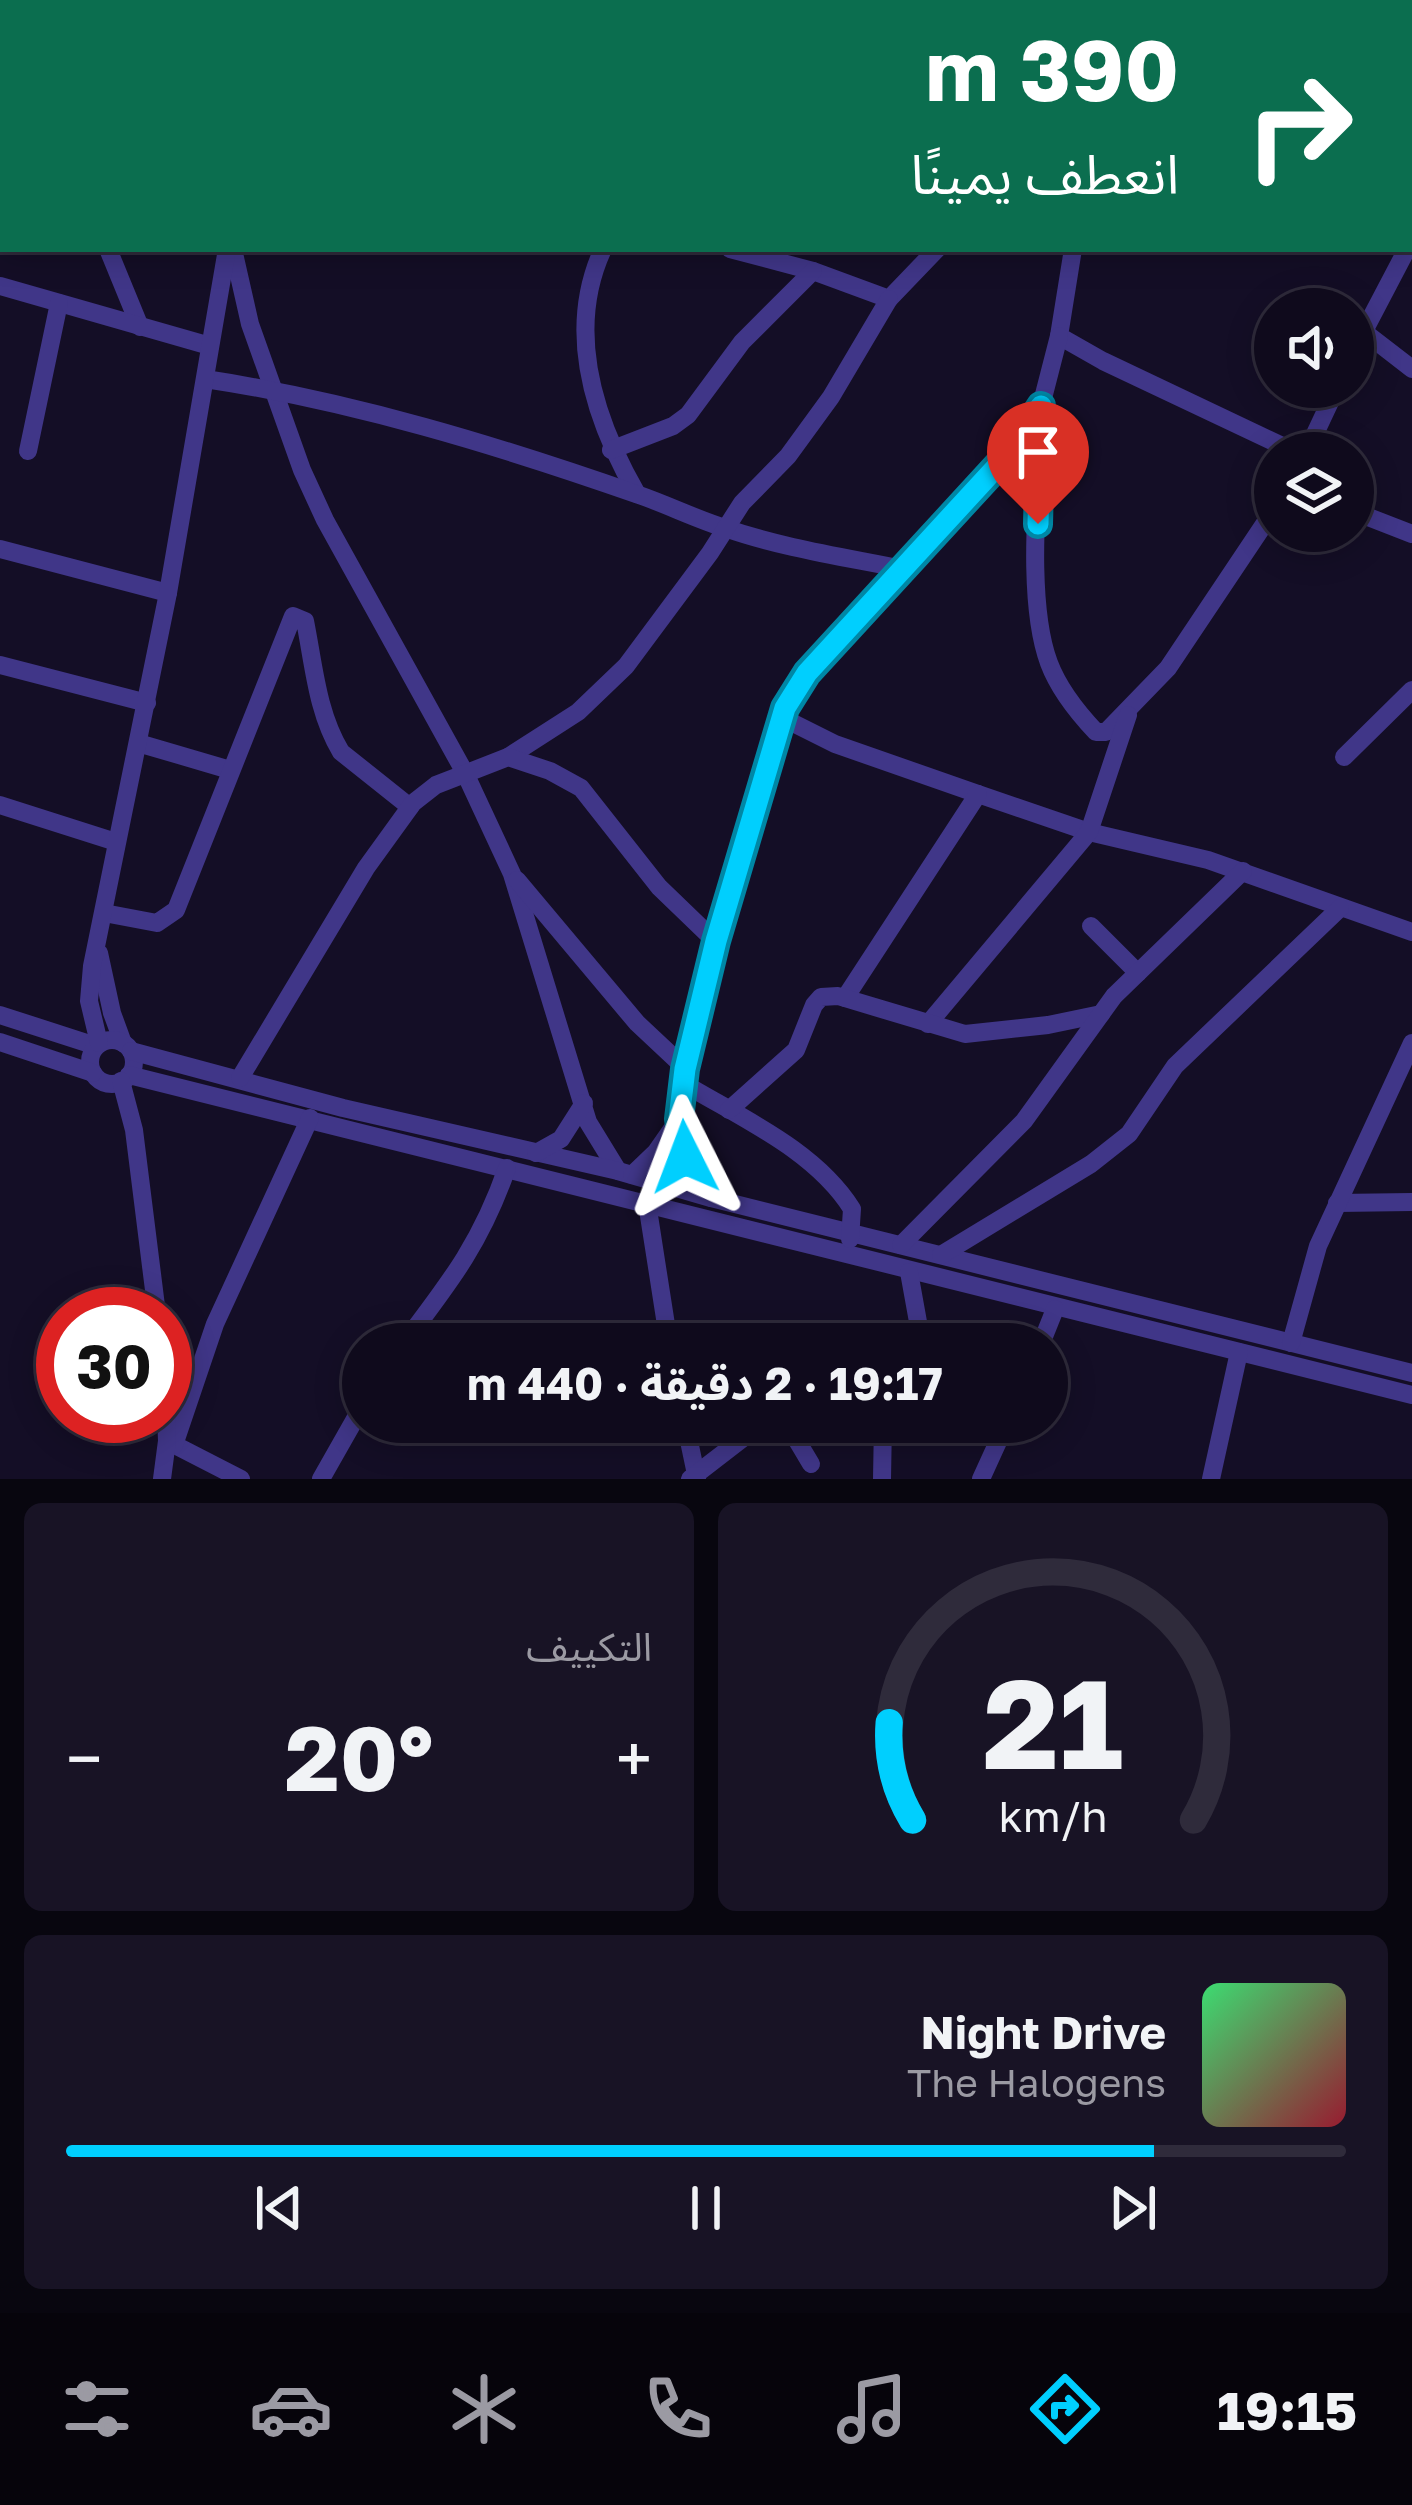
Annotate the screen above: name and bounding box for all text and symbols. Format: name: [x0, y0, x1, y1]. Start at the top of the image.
text: 390 m: [925, 19, 1179, 119]
icon: right: [1221, 48, 1377, 204]
text: انعطف يمينًا: [911, 141, 1179, 206]
map controls: [1254, 288, 1374, 552]
button: sound: [1254, 288, 1374, 408]
pin: [987, 401, 1089, 524]
icon: arrive: [1005, 419, 1071, 485]
button: layers: [1254, 432, 1374, 552]
position arrow: [622, 1094, 748, 1220]
speed limit sign: 30: [36, 1287, 192, 1443]
text: 19:17 · 2 دقيقة · 440 m: [467, 1356, 943, 1410]
text: التكييف: [526, 1623, 652, 1670]
text: 21: [983, 1647, 1123, 1796]
text: 20°: [285, 1703, 433, 1811]
text: −: [66, 1718, 102, 1798]
text: +: [616, 1718, 652, 1798]
text: km/h: [998, 1790, 1108, 1841]
text: Night Drive: [921, 2005, 1166, 2059]
text: The Halogens: [907, 2059, 1166, 2106]
icon: previous: [246, 2175, 312, 2241]
icon: pause: [673, 2175, 739, 2241]
icon: next: [1100, 2175, 1166, 2241]
icon: filters: [55, 2367, 139, 2451]
icon: car: [249, 2367, 333, 2451]
icon: climate: [442, 2367, 526, 2451]
icon: phone: [636, 2367, 720, 2451]
icon: music: [830, 2367, 914, 2451]
icon: directions: [1023, 2367, 1107, 2451]
text: 19:15: [1217, 2377, 1357, 2442]

